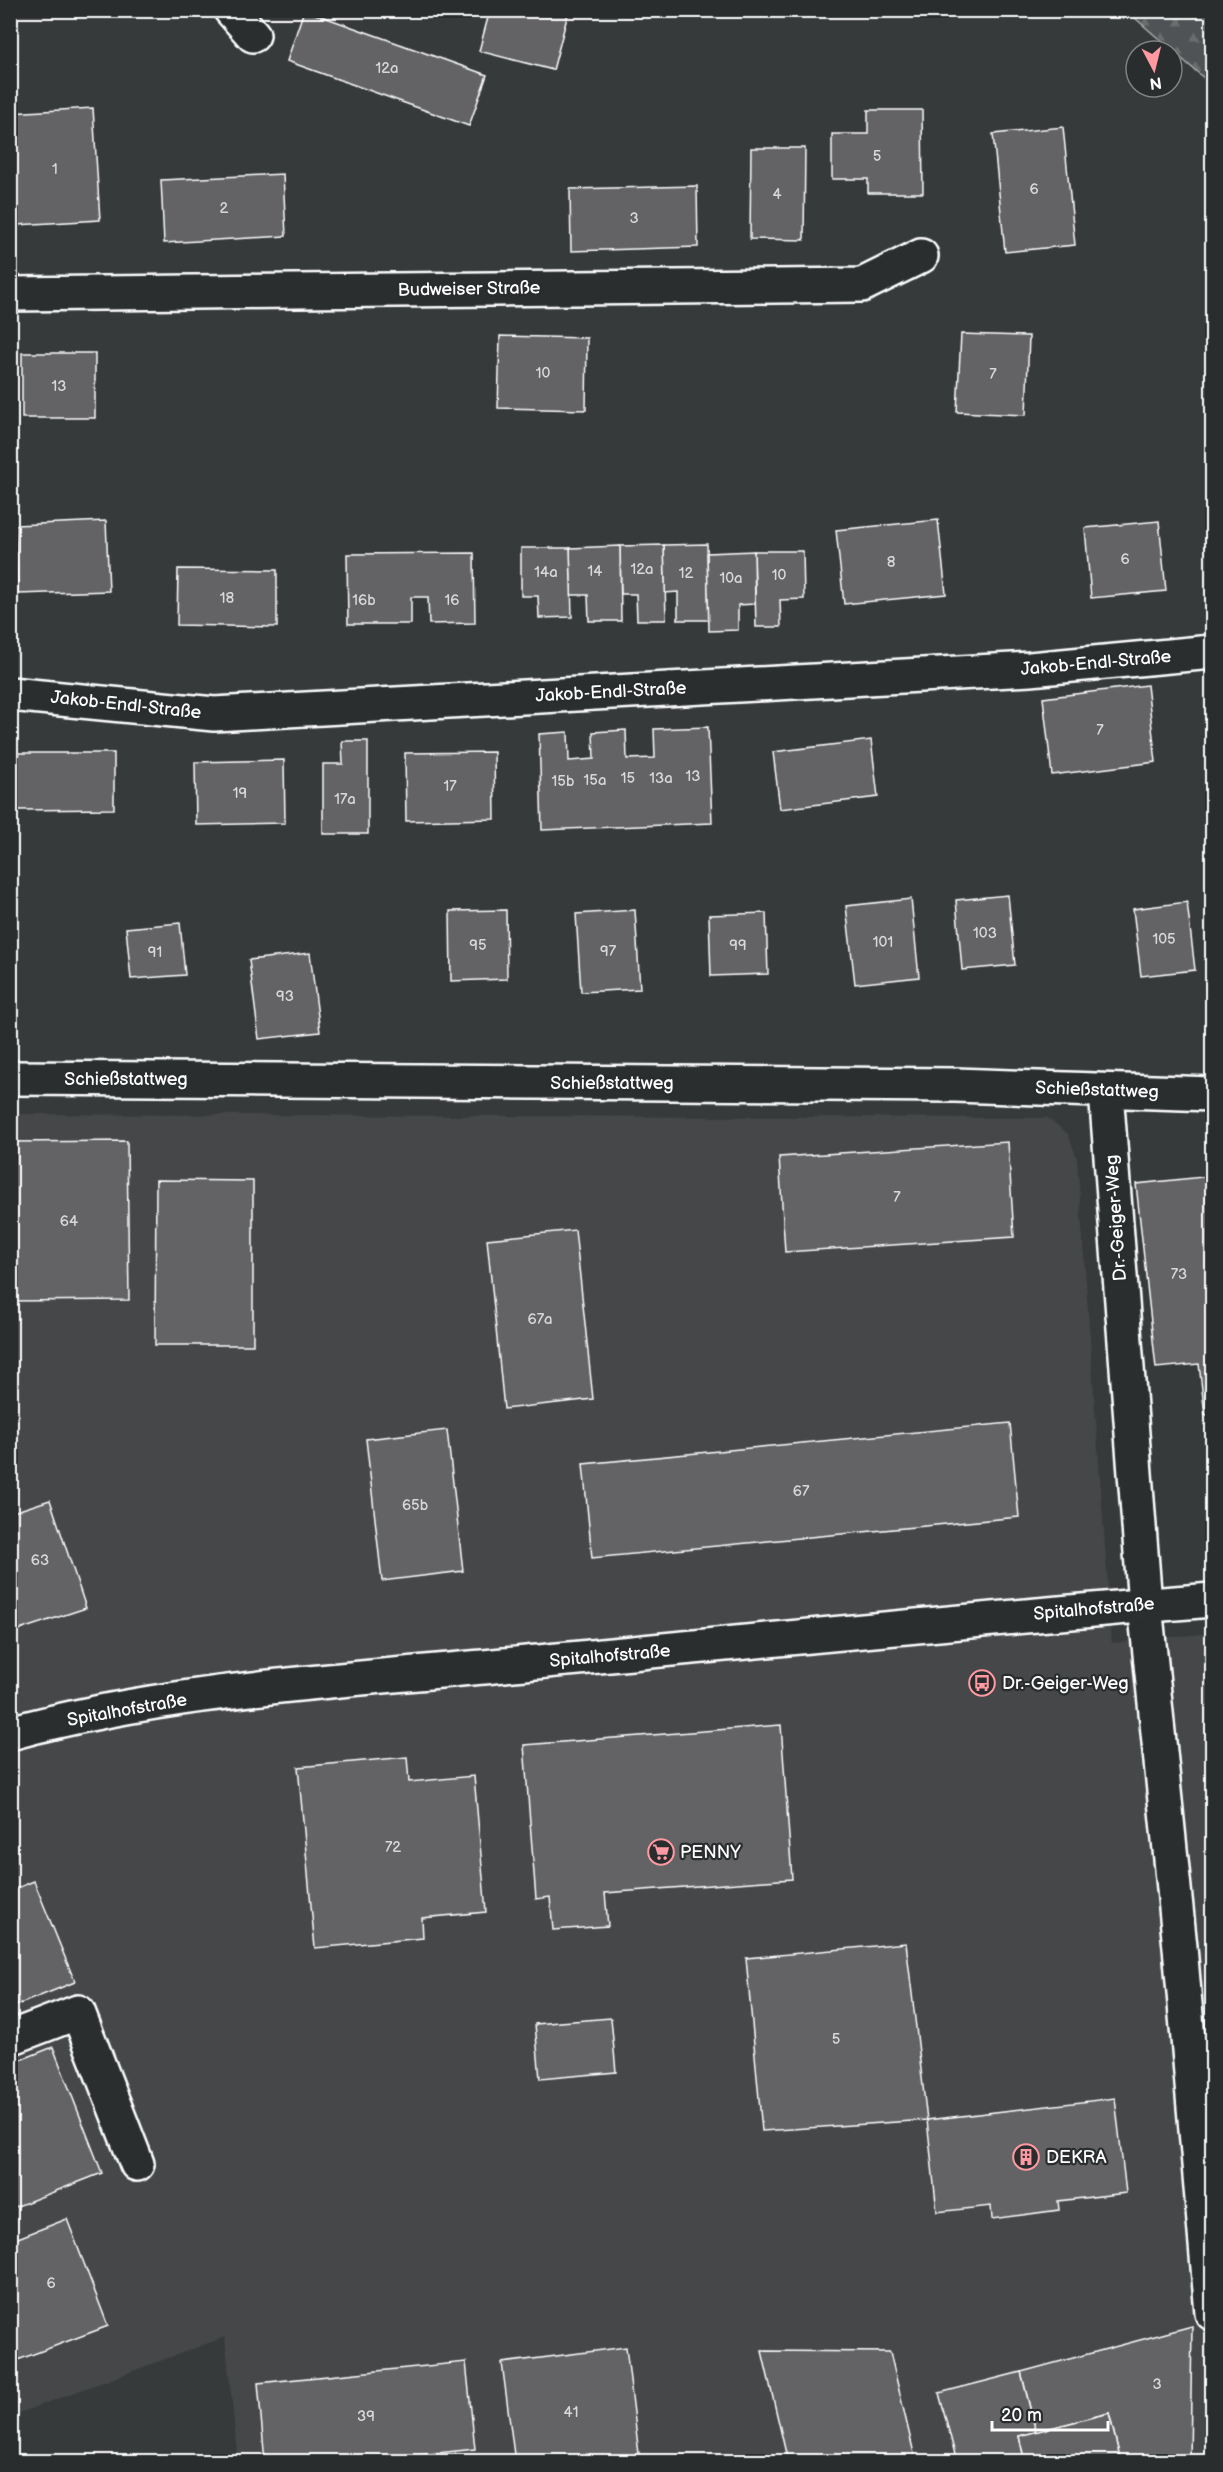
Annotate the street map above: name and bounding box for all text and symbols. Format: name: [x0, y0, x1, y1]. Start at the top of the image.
north arrow: [1124, 39, 1184, 99]
house number: 12a: [375, 59, 399, 78]
text: N: [1149, 72, 1163, 93]
house number: 5: [873, 147, 881, 166]
house number: 1: [52, 160, 58, 179]
house number: 6: [1029, 180, 1039, 199]
house number: 4: [772, 185, 782, 204]
house number: 2: [220, 199, 229, 218]
house number: 3: [629, 209, 639, 228]
street label: Budweiser Straße: [397, 277, 541, 301]
house number: 10: [536, 364, 550, 383]
house number: 7: [989, 365, 997, 384]
house number: 13: [51, 377, 67, 396]
house number: 6: [1120, 550, 1130, 569]
house number: 8: [887, 553, 896, 572]
house number: 12a: [630, 560, 654, 579]
house number: 14: [588, 562, 602, 581]
house number: 14a: [534, 563, 558, 582]
house number: 12: [679, 564, 693, 583]
house number: 10: [772, 566, 786, 585]
house number: 10a: [719, 569, 743, 588]
house number: 18: [220, 589, 235, 608]
house number: 16b: [352, 591, 376, 610]
house number: 16: [445, 591, 459, 610]
street label: Jakob-Endl-Straße: [1020, 646, 1172, 680]
street label: Jakob-Endl-Straße: [535, 678, 687, 706]
street label: Jakob-Endl-Straße: [50, 687, 203, 723]
house number: 7: [1096, 721, 1104, 740]
house number: 13: [685, 767, 701, 786]
house number: 15: [621, 769, 635, 788]
house number: 13a: [649, 769, 673, 788]
house number: 15a: [584, 771, 606, 790]
house number: 15b: [552, 772, 575, 791]
house number: 17: [443, 777, 457, 796]
house number: 19: [233, 784, 247, 803]
house number: 17a: [334, 790, 356, 809]
house number: 103: [973, 924, 997, 943]
house number: 105: [1152, 930, 1176, 949]
house number: 101: [873, 933, 893, 952]
house number: 95: [469, 936, 487, 955]
house number: 99: [729, 936, 747, 955]
house number: 97: [600, 942, 617, 961]
house number: 91: [148, 943, 162, 962]
house number: 93: [276, 987, 294, 1006]
street label: Schießstattweg: [64, 1069, 188, 1090]
street label: Schießstattweg: [550, 1073, 674, 1094]
street label: Schießstattweg: [1035, 1077, 1159, 1103]
street label: Dr.-Geiger-Weg: [1101, 1154, 1131, 1282]
house number: 7: [893, 1188, 901, 1207]
house number: 64: [60, 1212, 78, 1231]
house number: 73: [1171, 1265, 1187, 1284]
house number: 67a: [527, 1310, 553, 1329]
house number: 67: [793, 1482, 810, 1501]
house number: 65b: [402, 1496, 429, 1515]
house number: 63: [31, 1551, 49, 1570]
street label: Spitalhofstraße: [1033, 1593, 1156, 1625]
street label: Spitalhofstraße: [549, 1640, 672, 1672]
bus stop icon: Dr.-Geiger-Weg: [967, 1668, 997, 1698]
place label: Dr.-Geiger-Weg: [1002, 1673, 1129, 1694]
street label: Spitalhofstraße: [65, 1689, 189, 1731]
supermarket icon: PENNY: [646, 1837, 676, 1867]
house number: 72: [385, 1838, 401, 1857]
place label: PENNY: [680, 1842, 741, 1863]
house number: 5: [832, 2030, 840, 2049]
building icon: DEKRA: [1011, 2142, 1041, 2172]
place label: DEKRA: [1046, 2147, 1106, 2168]
house number: 6: [46, 2274, 56, 2293]
house number: 3: [1152, 2375, 1162, 2394]
scale bar: [992, 2394, 1108, 2432]
house number: 41: [564, 2403, 578, 2422]
text: 20 m: [1001, 2405, 1042, 2426]
house number: 39: [357, 2407, 375, 2426]

